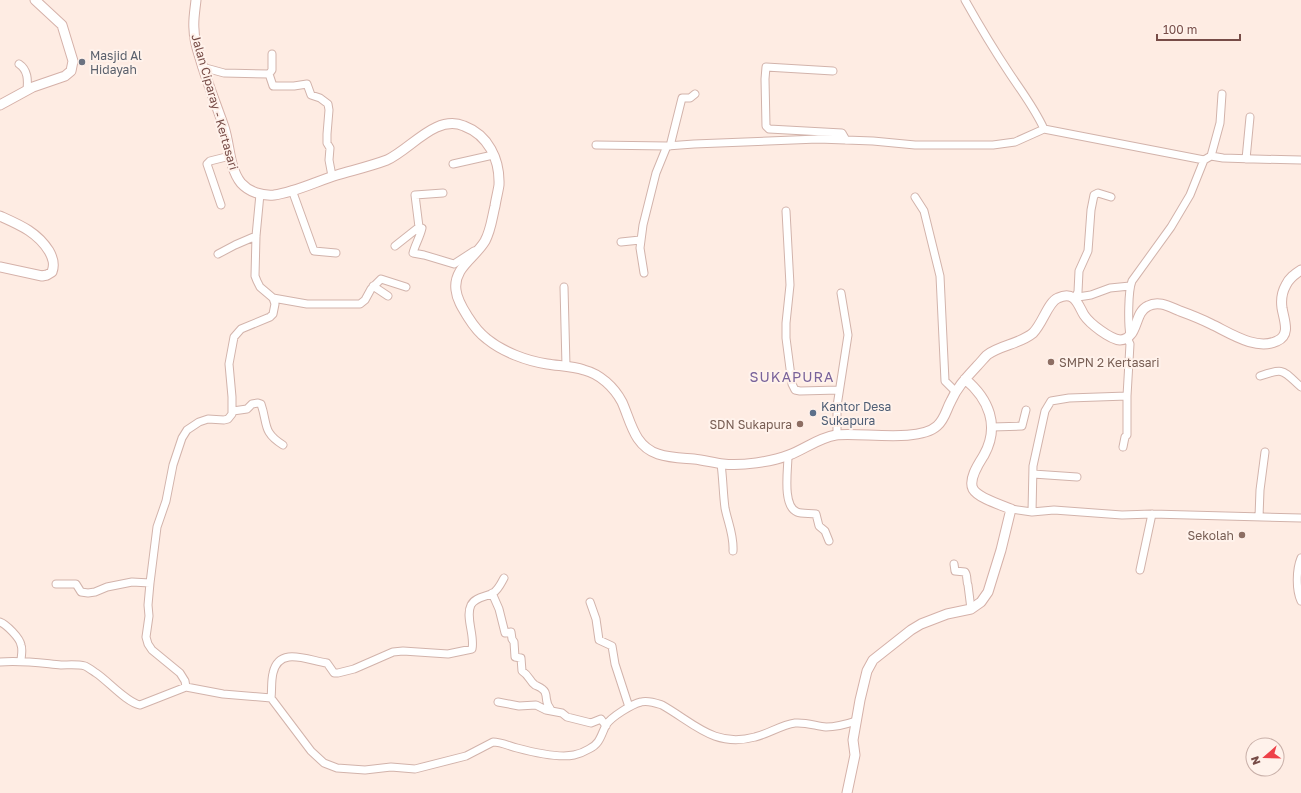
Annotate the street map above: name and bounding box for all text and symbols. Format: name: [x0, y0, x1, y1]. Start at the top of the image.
scale bar: [1157, 16, 1240, 42]
text: 100 m: [1163, 22, 1197, 37]
street label: Jalan Ciparay - Kertasari: [188, 32, 242, 172]
place label: Masjid Al Hidayah: [90, 48, 142, 77]
marker: Masjid Al Hidayah: [77, 57, 87, 67]
place label: SMPN 2 Kertasari: [1059, 355, 1159, 370]
marker: SMPN 2 Kertasari: [1046, 357, 1056, 367]
district label: SUKAPURA: [750, 368, 834, 385]
place label: Kantor Desa Sukapura: [821, 399, 891, 428]
marker: Kantor Desa Sukapura: [808, 408, 818, 418]
place label: SDN Sukapura: [709, 417, 792, 432]
marker: SDN Sukapura: [795, 419, 805, 429]
place label: Sekolah: [1188, 528, 1234, 543]
marker: Sekolah: [1237, 530, 1247, 540]
north arrow: [1245, 737, 1285, 777]
text: N: [1248, 754, 1263, 767]

